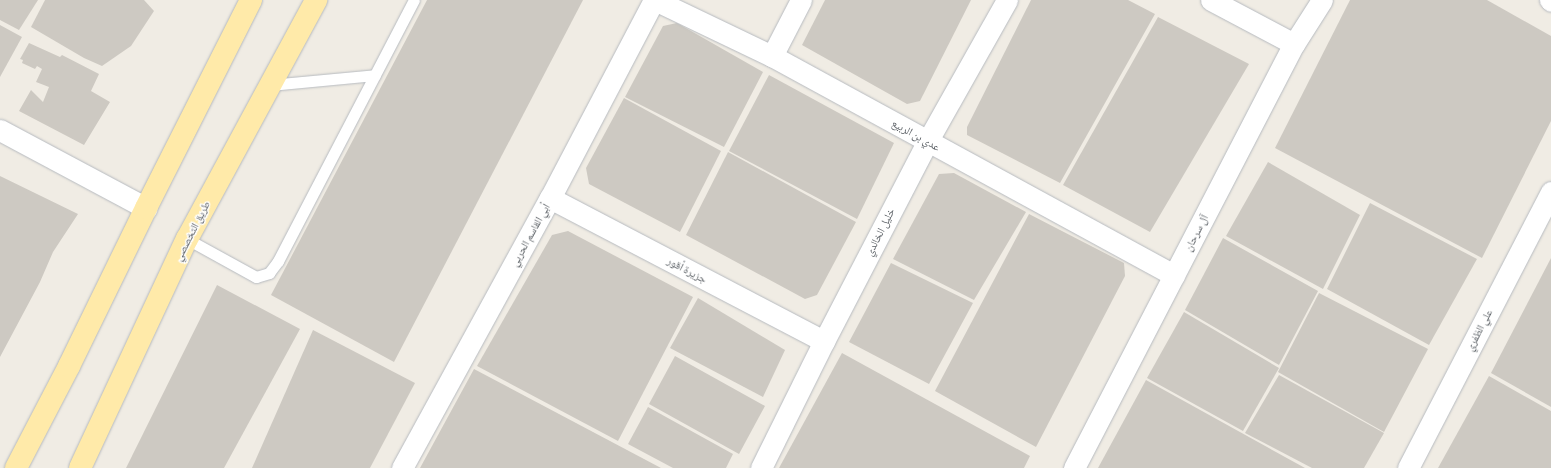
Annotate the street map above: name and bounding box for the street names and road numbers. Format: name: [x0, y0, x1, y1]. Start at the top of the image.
street label: عدي بن الربيع: [890, 116, 942, 154]
street label: طريق التخصصي: [171, 199, 213, 263]
street label: أبي القاسم الحربي: [507, 201, 553, 269]
street label: خليل الخالدي: [862, 206, 898, 258]
street label: آل سرحان: [1181, 213, 1211, 253]
street label: جزيرة أقور: [665, 254, 709, 286]
street label: علي الظفري: [1463, 307, 1495, 353]

